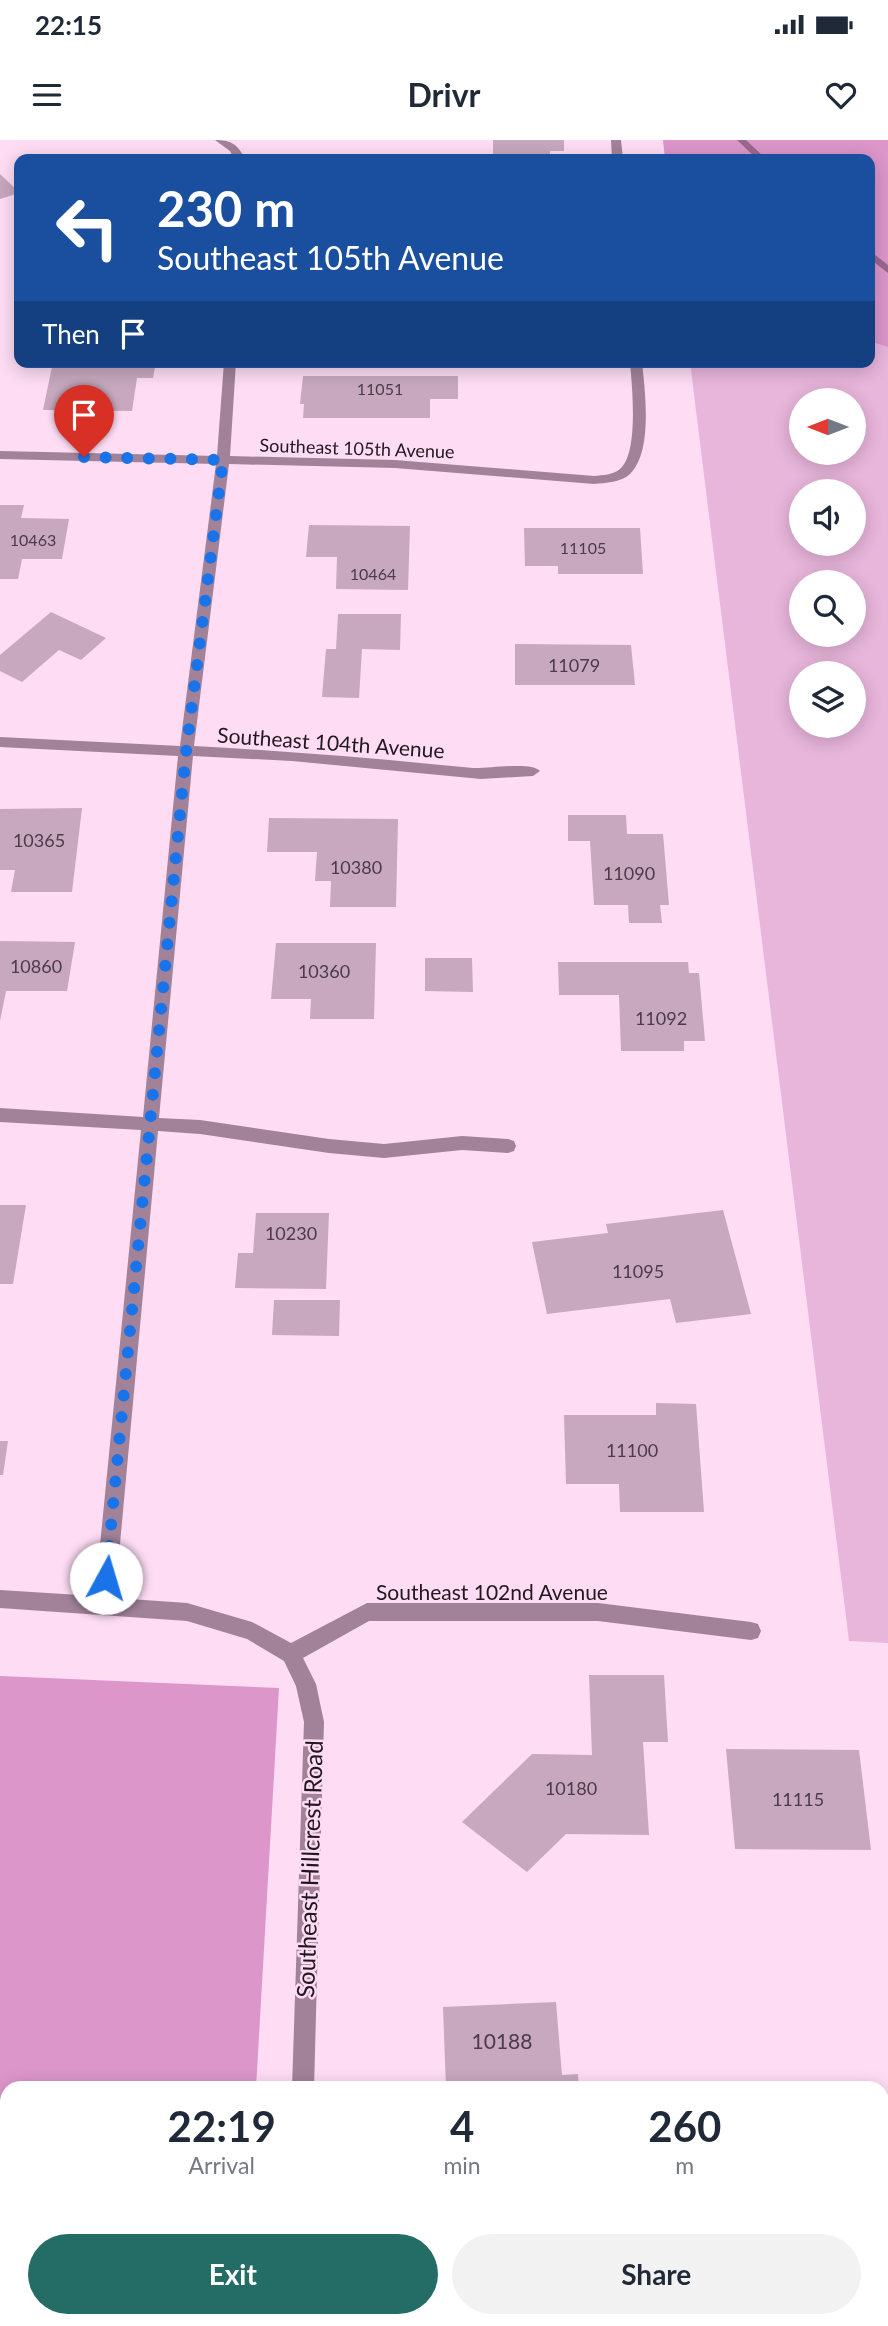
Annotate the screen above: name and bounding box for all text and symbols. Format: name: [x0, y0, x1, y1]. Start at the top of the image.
text: 22:15: [35, 9, 102, 41]
text: Drivr: [408, 75, 480, 114]
icon: menu: [28, 76, 66, 114]
icon: heart: [822, 76, 860, 114]
text: 230 m: [157, 179, 295, 237]
icon: left: [42, 182, 133, 273]
text: Southeast 105th Avenue: [157, 238, 504, 277]
icon: arrive: [114, 315, 152, 353]
text: Then: [42, 318, 100, 350]
house number: 11051: [357, 379, 403, 398]
pin: [54, 385, 114, 457]
north arrow: [789, 388, 866, 466]
map controls: [789, 388, 866, 738]
icon: arrive: [65, 396, 103, 434]
street label: Southeast 105th Avenue: [259, 434, 455, 462]
button: sound: [789, 479, 866, 556]
house number: 10463: [10, 530, 56, 549]
house number: 11105: [560, 538, 606, 557]
house number: 10464: [350, 564, 396, 583]
button: search: [789, 570, 866, 647]
house number: 11079: [548, 654, 600, 676]
button: layers: [789, 661, 866, 738]
street label: Southeast 104th Avenue: [217, 722, 445, 762]
house number: 10365: [13, 829, 65, 851]
house number: 10380: [330, 856, 382, 878]
house number: 11090: [603, 862, 655, 884]
house number: 10860: [10, 955, 62, 977]
house number: 10360: [298, 960, 350, 982]
house number: 11092: [635, 1007, 687, 1029]
house number: 10230: [265, 1222, 317, 1244]
house number: 11095: [612, 1260, 664, 1282]
house number: 11100: [606, 1439, 658, 1461]
position arrow: [69, 1541, 143, 1615]
street label: Southeast 102nd Avenue: [376, 1579, 608, 1604]
street label: Southeast Hillcrest Road: [290, 1740, 328, 1998]
house number: 10180: [545, 1777, 597, 1799]
house number: 11115: [772, 1788, 824, 1810]
house number: 10188: [472, 2028, 532, 2053]
text: 22:19: [168, 2101, 276, 2151]
text: 4: [450, 2101, 474, 2151]
text: 260: [648, 2101, 721, 2151]
text: Arrival: [189, 2151, 255, 2179]
text: min: [443, 2151, 481, 2179]
text: m: [675, 2151, 694, 2179]
button: Exit: [28, 2234, 438, 2314]
button: Share: [452, 2234, 861, 2314]

